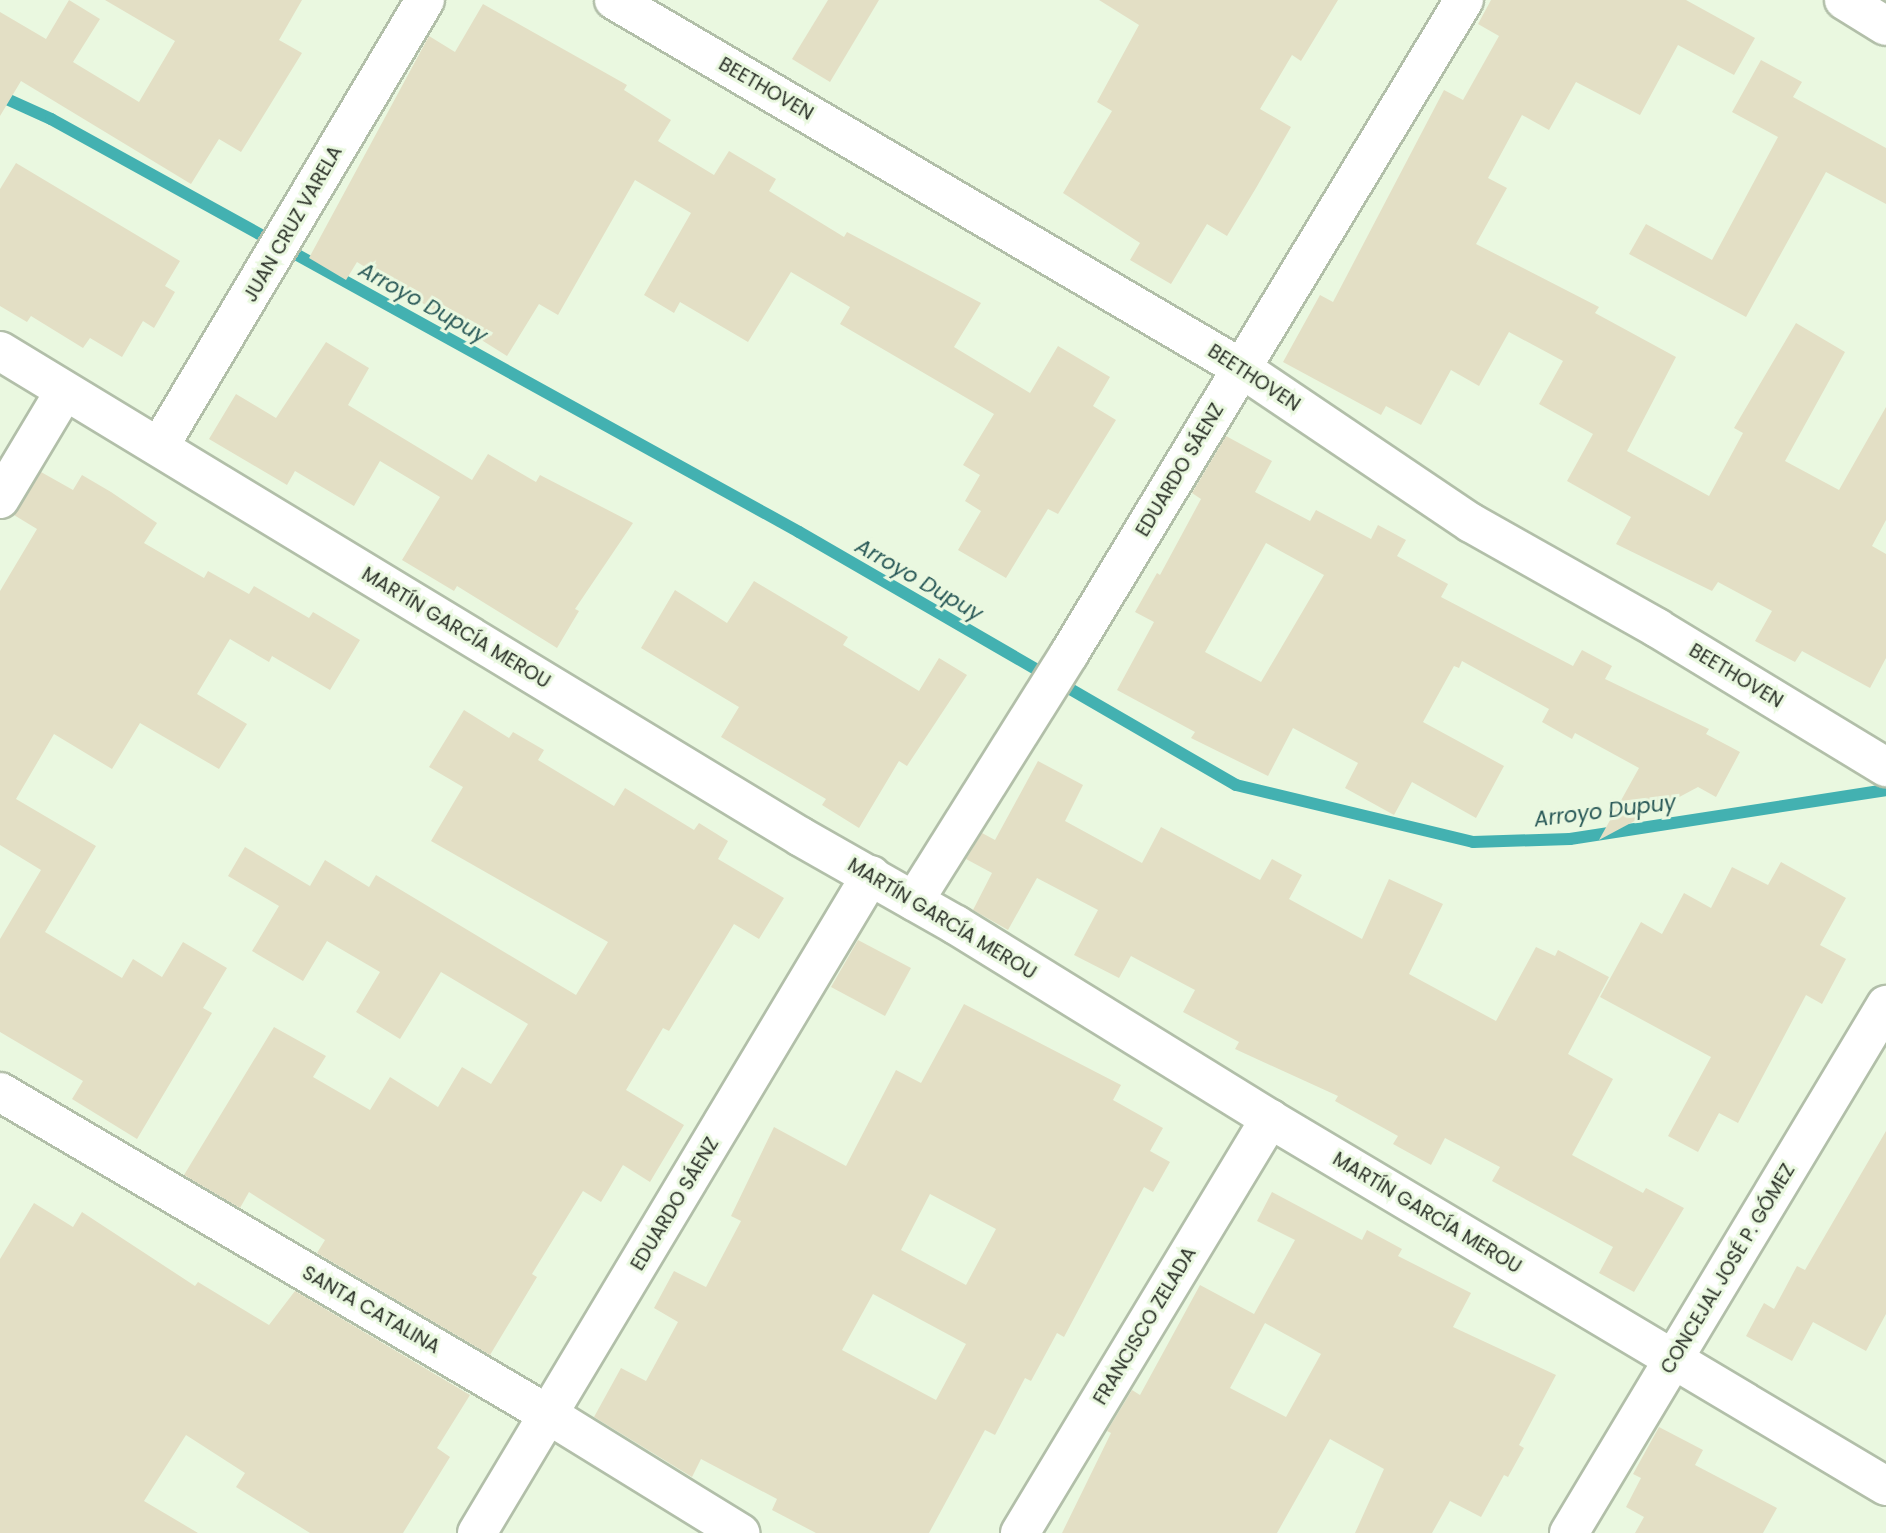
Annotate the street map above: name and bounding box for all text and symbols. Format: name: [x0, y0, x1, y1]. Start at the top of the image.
street label: BEETHOVEN: [715, 53, 817, 125]
street label: JUAN CRUZ VARELA: [239, 142, 347, 306]
water label: Arroyo Dupuy: [355, 257, 491, 349]
street label: BEETHOVEN: [1204, 340, 1304, 416]
street label: EDUARDO SÁENZ: [1131, 399, 1229, 541]
water label: Arroyo Dupuy: [851, 533, 987, 627]
street label: MARTÍN GARCÍA MEROU: [358, 563, 554, 693]
street label: BEETHOVEN: [1685, 639, 1787, 713]
water label: Arroyo Dupuy: [1533, 790, 1677, 832]
street label: MARTÍN GARCÍA MEROU: [844, 854, 1040, 984]
street label: EDUARDO SÁENZ: [626, 1133, 724, 1275]
street label: MARTÍN GARCÍA MEROU: [1329, 1148, 1525, 1278]
street label: CONCEJAL JOSÉ P. GÓMEZ: [1656, 1160, 1800, 1378]
street label: FRANCISCO ZELADA: [1089, 1243, 1201, 1409]
street label: SANTA CATALINA: [298, 1261, 444, 1359]

